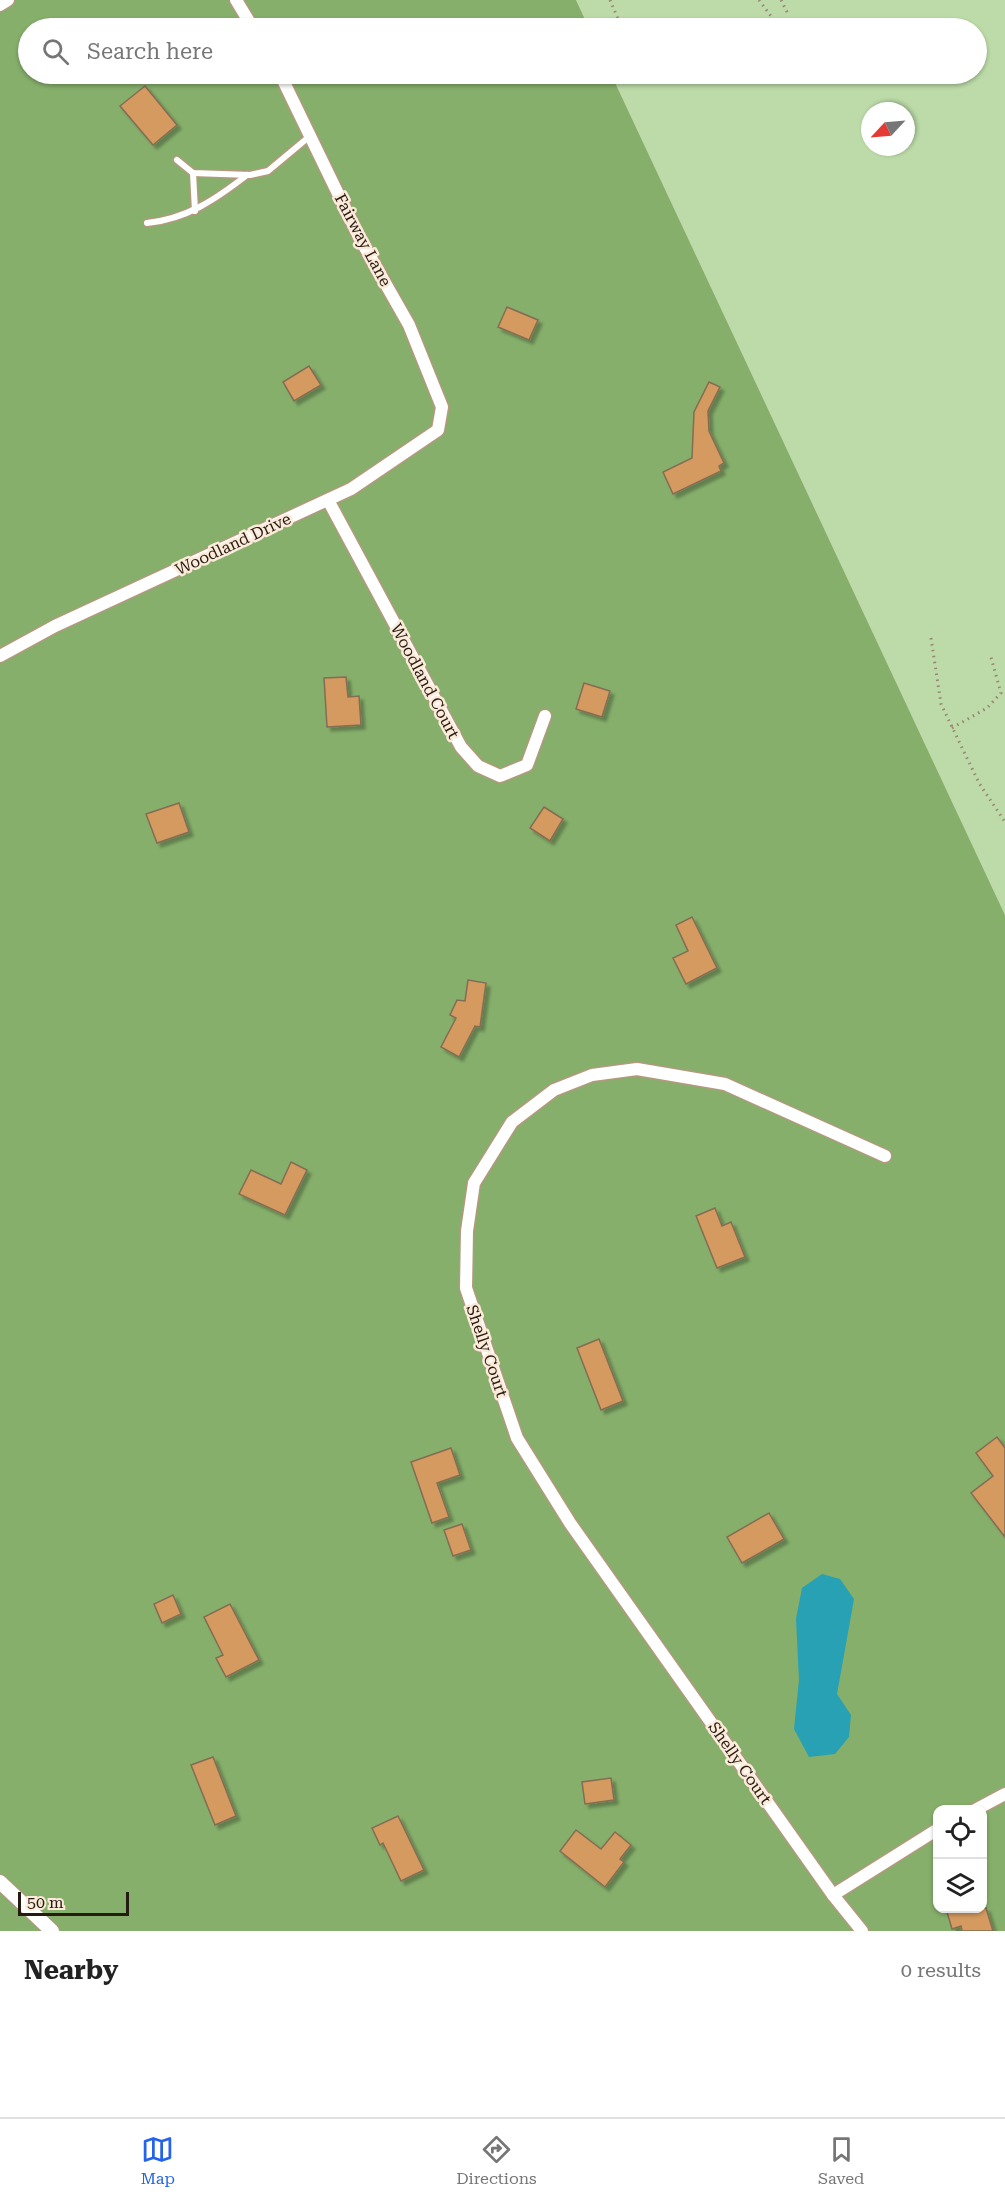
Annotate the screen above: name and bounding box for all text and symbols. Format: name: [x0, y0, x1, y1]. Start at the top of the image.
search box: [18, 18, 987, 84]
icon: search: [39, 35, 72, 68]
text: Search here: [87, 39, 213, 64]
north arrow: [861, 102, 915, 156]
street label: Fairway Lane: [331, 190, 395, 290]
street label: Woodland Drive: [172, 509, 294, 579]
street label: Woodland Court: [387, 620, 463, 742]
street label: Shelly Court: [462, 1302, 512, 1400]
street label: Shelly Court: [705, 1718, 775, 1808]
map controls: [933, 1805, 987, 1913]
button: locate: [933, 1805, 987, 1859]
button: layers: [933, 1859, 987, 1913]
scale bar: [18, 1889, 129, 1916]
text: 50 m: [27, 1893, 64, 1912]
text: Nearby: [24, 1955, 118, 1985]
text: 0 results: [901, 1958, 981, 1982]
tab: Map: [141, 2133, 175, 2188]
tab: Directions: [456, 2133, 537, 2188]
tab: Saved: [818, 2133, 864, 2188]

